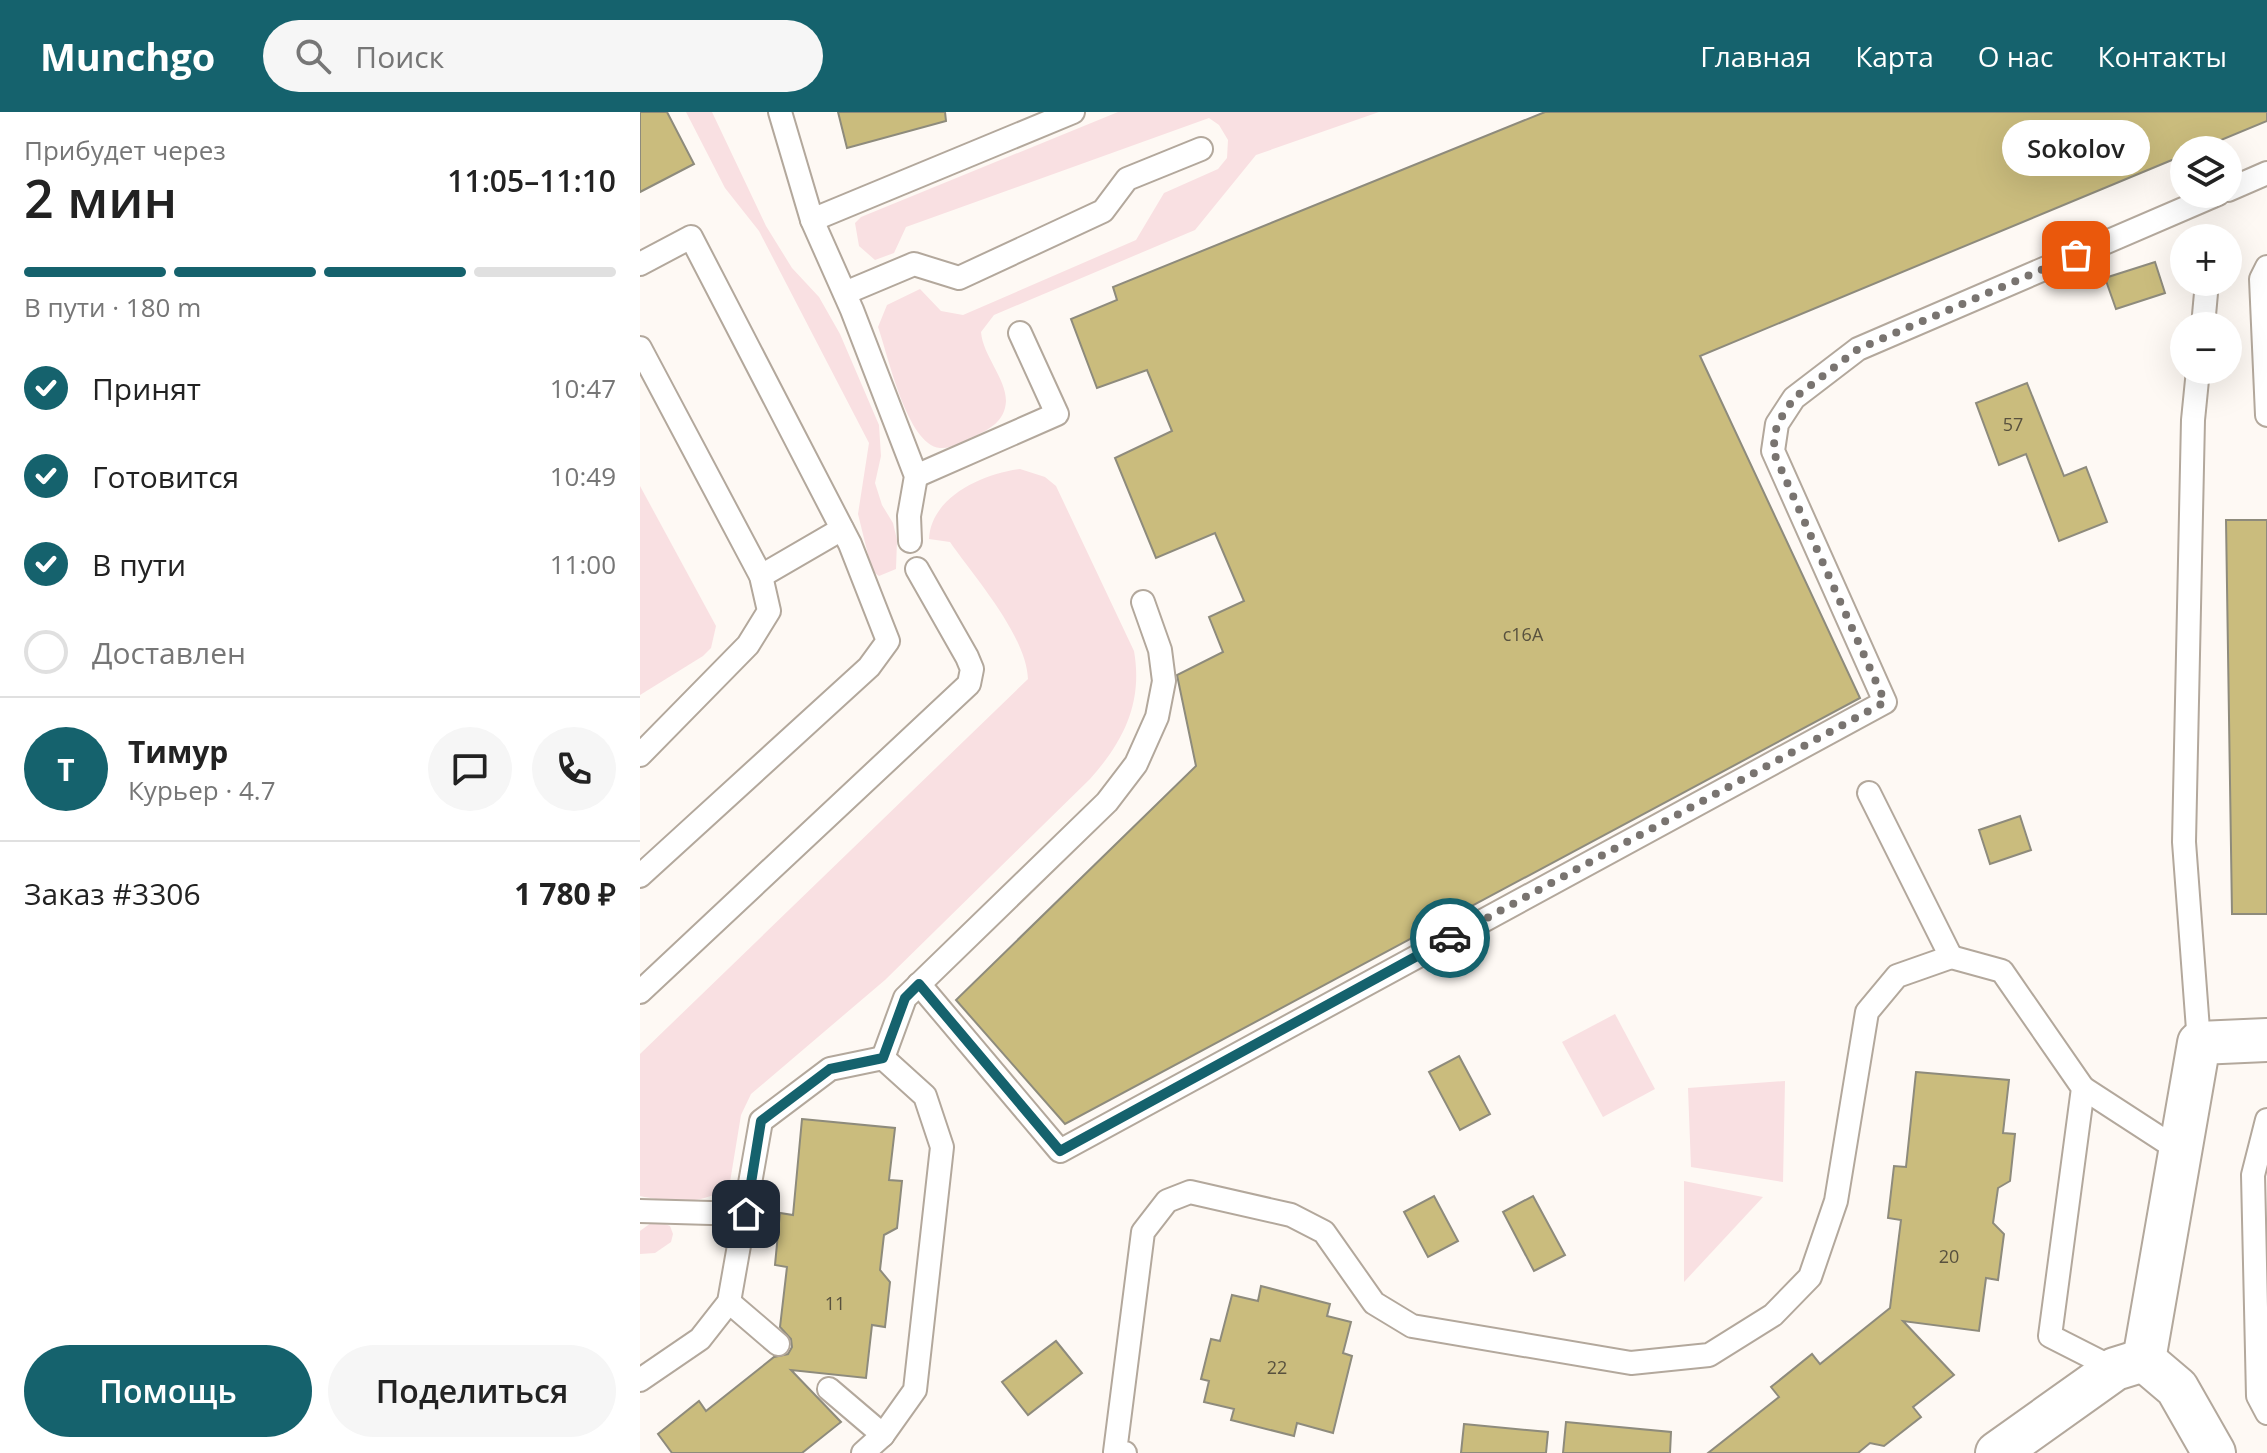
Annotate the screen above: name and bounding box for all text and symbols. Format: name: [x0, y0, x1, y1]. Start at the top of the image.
search box: [263, 20, 823, 92]
text: Munchgo: [40, 30, 215, 82]
icon: search: [291, 34, 335, 78]
text: Поиск: [355, 36, 444, 77]
text: Главная: [1700, 37, 1811, 75]
text: Карта: [1855, 37, 1934, 75]
text: О нас: [1978, 37, 2053, 75]
text: Контакты: [2097, 37, 2227, 75]
callout: Sokolov: [2002, 119, 2150, 175]
text: Sokolov: [2027, 130, 2125, 166]
text: Прибудет через: [24, 132, 226, 168]
map controls: [2170, 136, 2242, 384]
button: layers: [2170, 136, 2242, 208]
text: 11:05–11:10: [447, 160, 616, 201]
text: 2 мин: [24, 162, 177, 233]
pin: [2042, 221, 2110, 289]
button: +: [2170, 224, 2242, 296]
icon: bag: [2054, 233, 2098, 277]
text: В пути · 180 m: [24, 289, 201, 325]
button: −: [2170, 312, 2242, 384]
icon: check: [24, 366, 68, 410]
text: Принят: [92, 368, 201, 409]
text: 10:47: [550, 370, 616, 406]
house number: 57: [2003, 412, 2023, 436]
icon: check: [24, 454, 68, 498]
text: Готовится: [92, 456, 239, 497]
text: 10:49: [550, 458, 616, 494]
icon: check: [24, 542, 68, 586]
text: В пути: [92, 544, 186, 585]
text: 11:00: [550, 546, 616, 582]
house number: с16А: [1503, 622, 1544, 646]
text: Доставлен: [92, 632, 246, 673]
button: chat: [428, 727, 512, 811]
button: phone: [532, 727, 616, 811]
text: Тимур: [128, 731, 228, 772]
text: Т: [57, 749, 75, 790]
text: Курьер · 4.7: [128, 772, 276, 808]
text: Заказ #3306: [24, 873, 201, 914]
text: 1 780 ₽: [514, 873, 616, 914]
courier: [1410, 898, 1490, 978]
icon: car: [1428, 916, 1472, 960]
pin: [712, 1180, 780, 1248]
icon: home: [724, 1192, 768, 1236]
house number: 20: [1939, 1244, 1959, 1268]
house number: 11: [825, 1291, 845, 1315]
button: Помощь: [24, 1345, 312, 1437]
button: Поделиться: [328, 1345, 616, 1437]
house number: 22: [1267, 1355, 1287, 1379]

